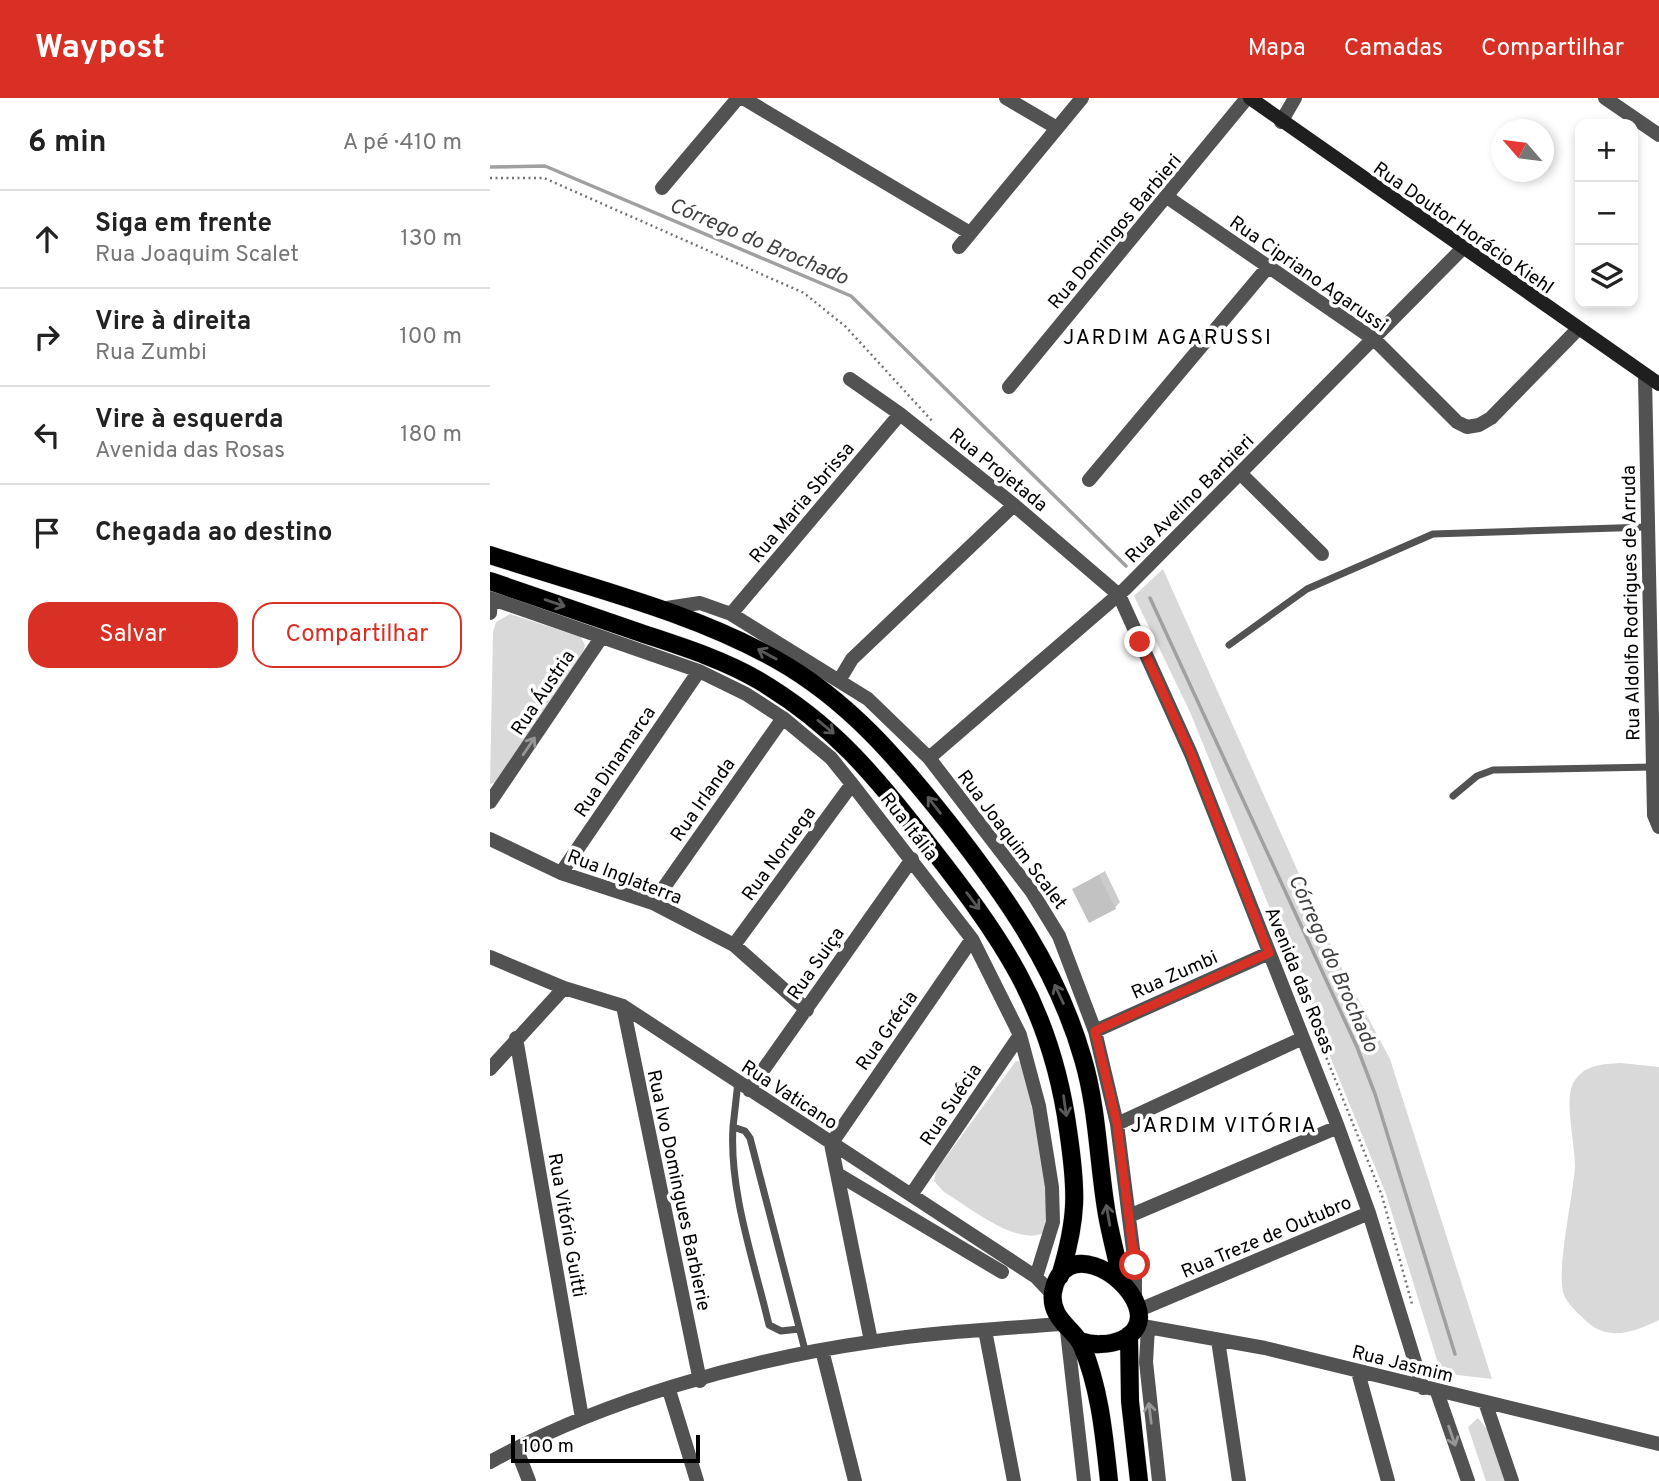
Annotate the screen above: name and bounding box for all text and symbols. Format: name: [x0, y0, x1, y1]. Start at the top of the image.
text: Waypost: [35, 28, 165, 70]
text: Mapa: [1248, 34, 1306, 64]
text: Camadas: [1344, 34, 1443, 64]
text: Compartilhar: [1481, 34, 1624, 64]
north arrow: [1491, 119, 1554, 182]
map controls: [1575, 119, 1638, 308]
button: +: [1575, 119, 1638, 182]
text: 6 min: [28, 125, 106, 162]
text: A pé · 410 m: [343, 129, 462, 158]
street label: Rua Domingos Barbieri: [1044, 150, 1188, 315]
street label: Rua Doutor Horácio Kiehl: [1368, 157, 1558, 300]
button: −: [1575, 182, 1638, 245]
water label: Córrego do Brochado: [665, 192, 853, 293]
text: Siga em frente: [95, 208, 272, 241]
street label: Rua Cipriano Agarussi: [1224, 211, 1391, 338]
icon: ahead: [28, 220, 66, 258]
text: 130 m: [400, 225, 462, 254]
text: Rua Joaquim Scalet: [95, 241, 299, 270]
button: layers: [1575, 245, 1638, 308]
text: Vire à direita: [95, 306, 251, 339]
icon: right: [28, 318, 66, 356]
text: 100 m: [399, 323, 462, 352]
district label: JARDIM AGARUSSI: [1063, 325, 1273, 352]
text: Rua Zumbi: [95, 339, 207, 368]
text: Vire à esquerda: [95, 404, 283, 437]
icon: left: [28, 416, 66, 454]
text: 180 m: [400, 421, 462, 450]
street label: Rua Projetada: [944, 423, 1052, 518]
street label: Rua Avelino Barbieri: [1121, 430, 1260, 569]
text: Avenida das Rosas: [95, 437, 285, 466]
street label: Rua Maria Sbrissa: [745, 438, 860, 569]
street label: Rua Aldolfo Rodrigues de Arruda: [1618, 465, 1646, 741]
icon: arrive: [28, 514, 66, 552]
text: Chegada ao destino: [95, 517, 332, 550]
one-way arrow: [543, 598, 565, 610]
button: Salvar: [28, 602, 238, 668]
button: Compartilhar: [252, 602, 462, 668]
route end: [1124, 626, 1155, 657]
street label: Rua Áustria: [506, 645, 581, 740]
one-way arrow: [757, 647, 778, 660]
street label: Rua Dinamarca: [570, 702, 662, 822]
one-way arrow: [817, 719, 835, 735]
one-way arrow: [522, 737, 536, 756]
street label: Rua Irlanda: [666, 753, 741, 847]
street label: Rua Joaquim Scalet: [951, 766, 1072, 915]
street label: Rua Itália: [874, 788, 943, 866]
one-way arrow: [927, 796, 942, 815]
street label: Rua Noruega: [737, 802, 822, 906]
street label: Rua Inglaterra: [563, 845, 685, 911]
water label: Córrego do Brochado: [1281, 870, 1384, 1058]
one-way arrow: [965, 891, 980, 910]
street label: Avenida das Rosas: [1259, 904, 1340, 1058]
street label: Rua Suiça: [783, 923, 851, 1005]
street label: Rua Zumbi: [1128, 946, 1222, 1006]
one-way arrow: [1052, 984, 1065, 1005]
street label: Rua Grécia: [851, 987, 924, 1076]
street label: Rua Vaticano: [736, 1056, 842, 1136]
street label: Rua Suécia: [915, 1059, 988, 1151]
street label: Rua Ivo Domingues Barbierie: [641, 1068, 715, 1313]
one-way arrow: [1059, 1094, 1072, 1117]
district label: JARDIM VITÓRIA: [1130, 1112, 1318, 1140]
street label: Rua Vitório Guitti: [542, 1151, 591, 1299]
street label: Rua Treze de Outubro: [1178, 1191, 1356, 1285]
one-way arrow: [1101, 1204, 1114, 1227]
route start: [1119, 1249, 1150, 1280]
street label: Rua Jasmim: [1349, 1341, 1456, 1389]
one-way arrow: [1144, 1402, 1157, 1425]
one-way arrow: [1447, 1425, 1459, 1447]
scale bar: [511, 1432, 700, 1464]
text: 100 m: [522, 1435, 574, 1459]

